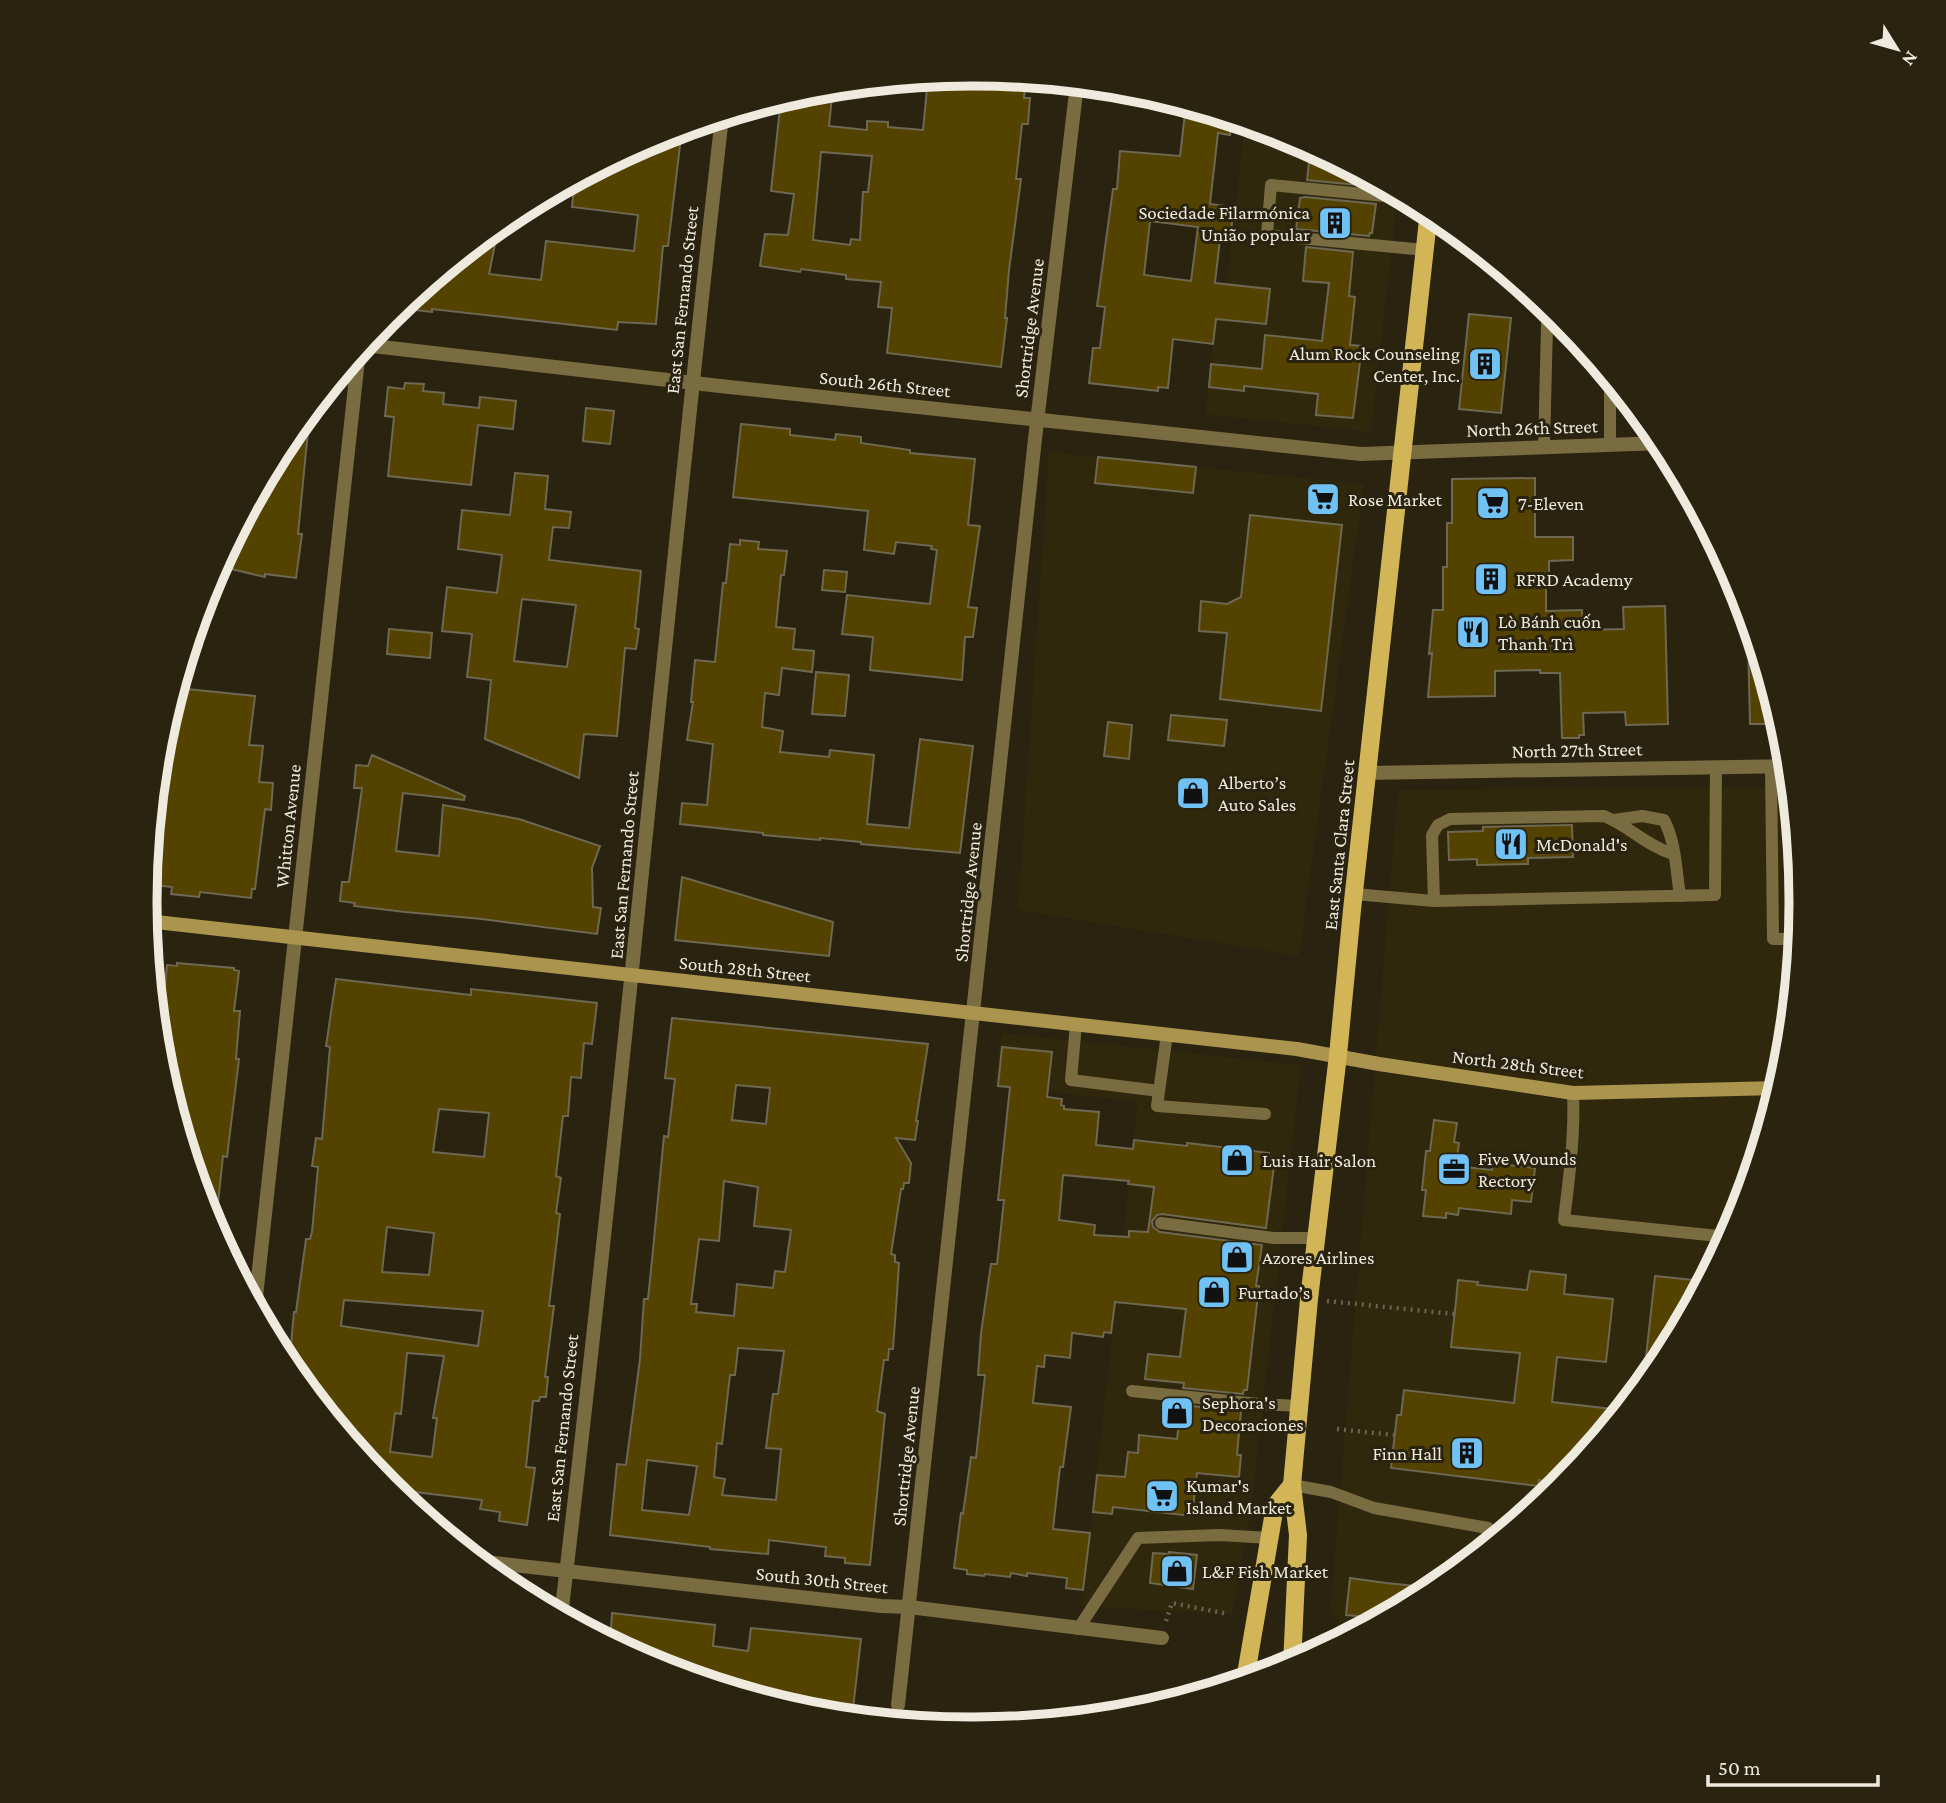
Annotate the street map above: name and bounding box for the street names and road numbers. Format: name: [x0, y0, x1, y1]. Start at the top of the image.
street label: East San Fernando Street: [662, 204, 702, 395]
street label: Shortridge Avenue: [1010, 257, 1048, 399]
street label: South 26th Street: [818, 367, 952, 401]
street label: North 26th Street: [1466, 415, 1599, 441]
street label: North 27th Street: [1512, 738, 1643, 762]
street label: East Santa Clara Street: [1320, 758, 1358, 931]
street label: Whitton Avenue: [271, 763, 305, 889]
street label: East San Fernando Street: [605, 769, 643, 960]
street label: Shortridge Avenue: [950, 821, 986, 963]
street label: South 28th Street: [678, 952, 813, 986]
street label: North 28th Street: [1451, 1046, 1586, 1083]
street label: East San Fernando Street: [542, 1332, 582, 1523]
street label: Shortridge Avenue: [888, 1385, 924, 1527]
street label: South 30th Street: [755, 1563, 890, 1597]

